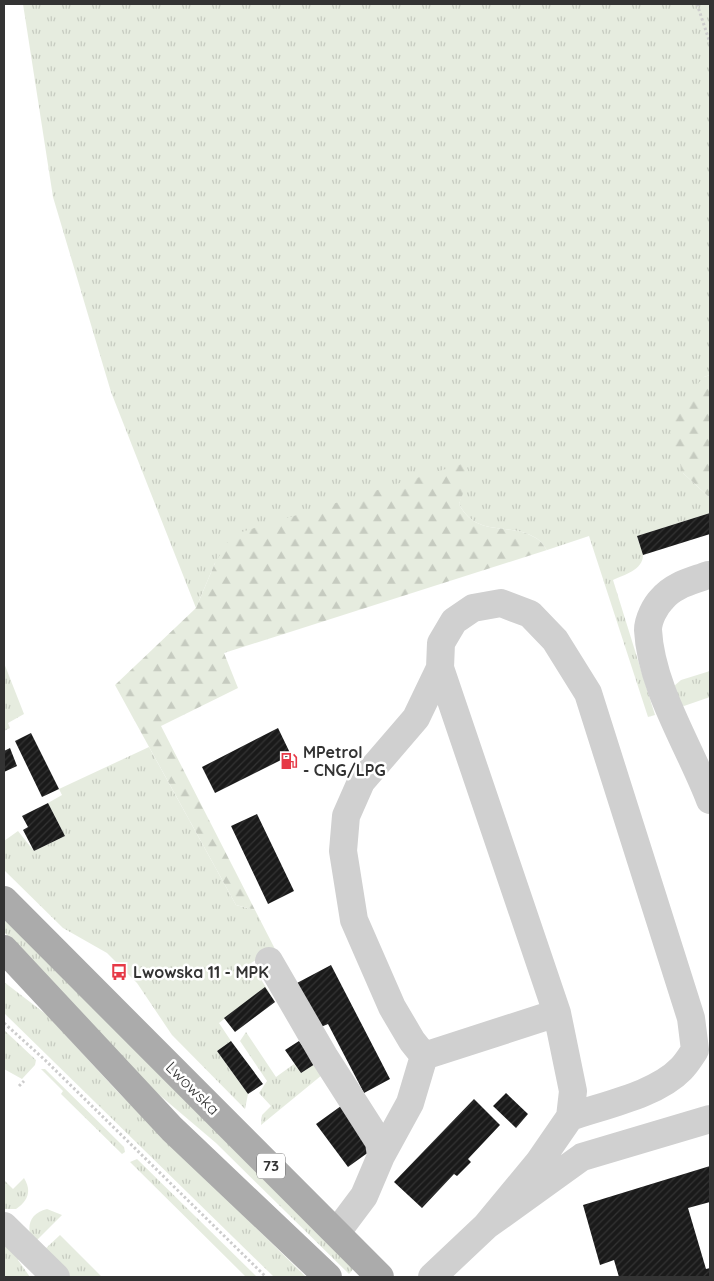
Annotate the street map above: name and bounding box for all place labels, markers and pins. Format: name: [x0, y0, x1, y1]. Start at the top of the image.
place label: MPetrol - CNG/LPG: [303, 742, 386, 780]
fuel station icon: MPetrol - CNG/LPG: [279, 751, 299, 771]
bus stop icon: Lwowska 11 - MPK: [109, 962, 129, 982]
place label: Lwowska 11 - MPK: [133, 962, 269, 982]

